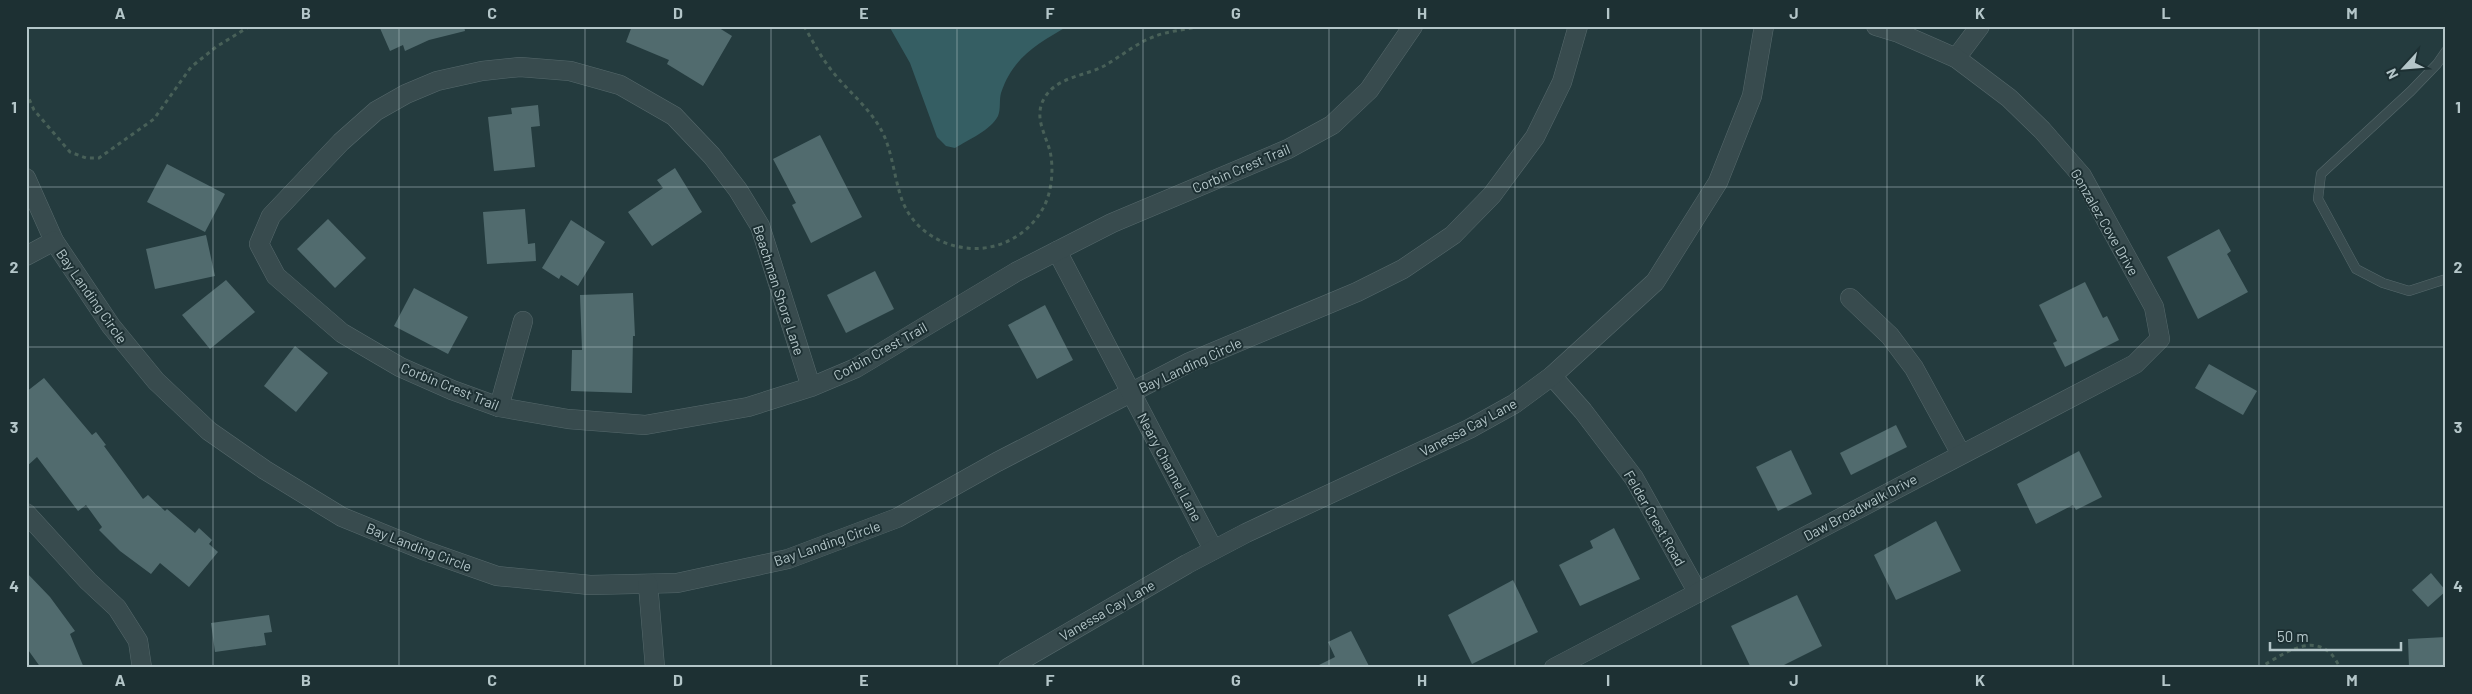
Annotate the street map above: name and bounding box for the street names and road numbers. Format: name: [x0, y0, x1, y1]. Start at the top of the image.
street label: Corbin Crest Trail: [1190, 140, 1292, 196]
street label: Gonzalez Cove Drive: [2068, 166, 2142, 278]
street label: Beachman Shore Lane: [750, 223, 808, 357]
street label: Bay Landing Circle: [53, 245, 131, 347]
street label: Corbin Crest Trail: [830, 318, 930, 384]
street label: Bay Landing Circle: [1136, 334, 1244, 396]
street label: Corbin Crest Trail: [398, 359, 502, 413]
street label: Vanessa Cay Lane: [1417, 394, 1519, 460]
street label: Neary Channel Lane: [1134, 410, 1206, 524]
street label: Felder Crest Road: [1621, 467, 1689, 569]
street label: Daw Broadwalk Drive: [1800, 470, 1920, 544]
street label: Bay Landing Circle: [771, 517, 883, 569]
street label: Bay Landing Circle: [364, 519, 474, 575]
street label: Vanessa Cay Lane: [1056, 576, 1158, 644]

